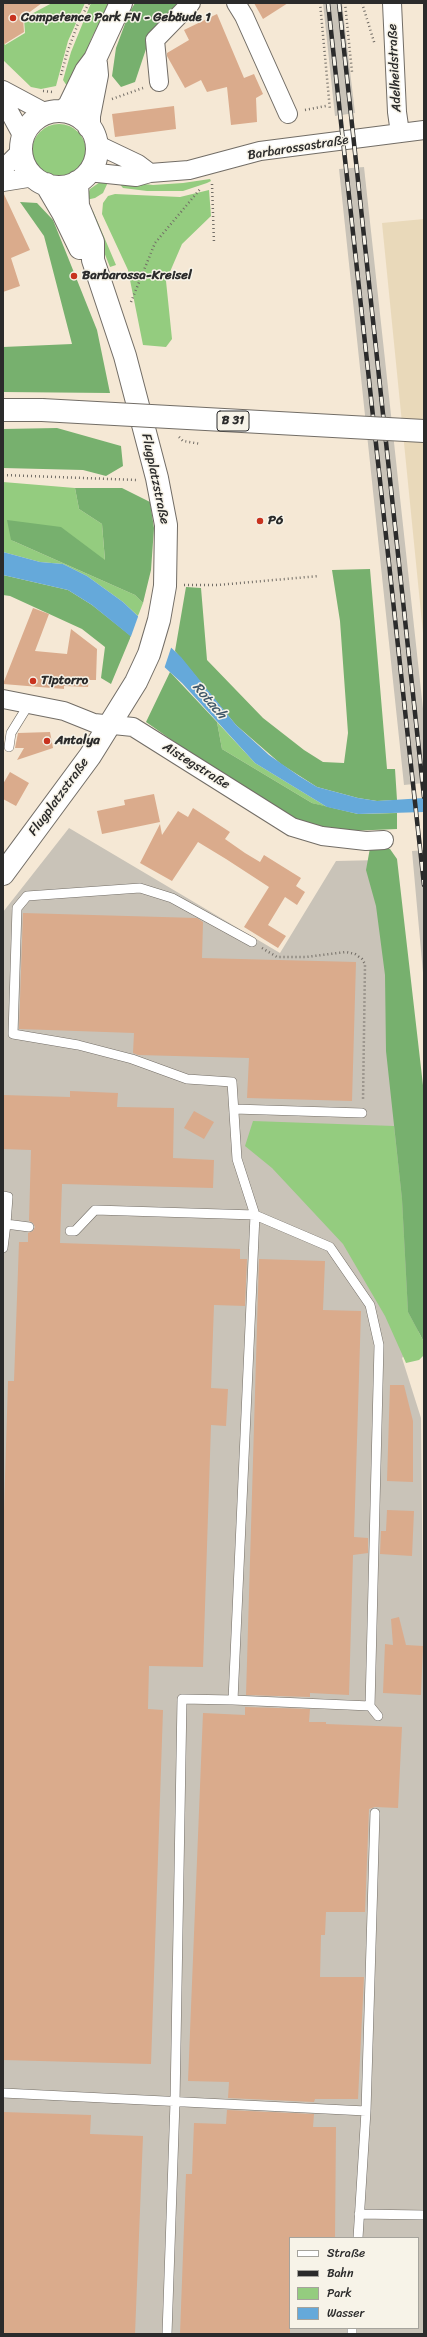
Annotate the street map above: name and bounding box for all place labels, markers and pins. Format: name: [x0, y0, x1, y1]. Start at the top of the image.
place label: Competence Park FN - Gebäude 1: [21, 10, 211, 26]
marker: Competence Park FN - Gebäude 1: [8, 13, 18, 23]
place label: Barbarossa-Kreisel: [82, 268, 192, 284]
marker: Barbarossa-Kreisel: [69, 271, 79, 281]
place label: P6: [268, 513, 283, 529]
marker: P6: [255, 516, 265, 526]
place label: Tiptorro: [41, 673, 88, 689]
marker: Tiptorro: [28, 676, 38, 686]
place label: Antalya: [55, 733, 100, 749]
marker: Antalya: [42, 736, 52, 746]

